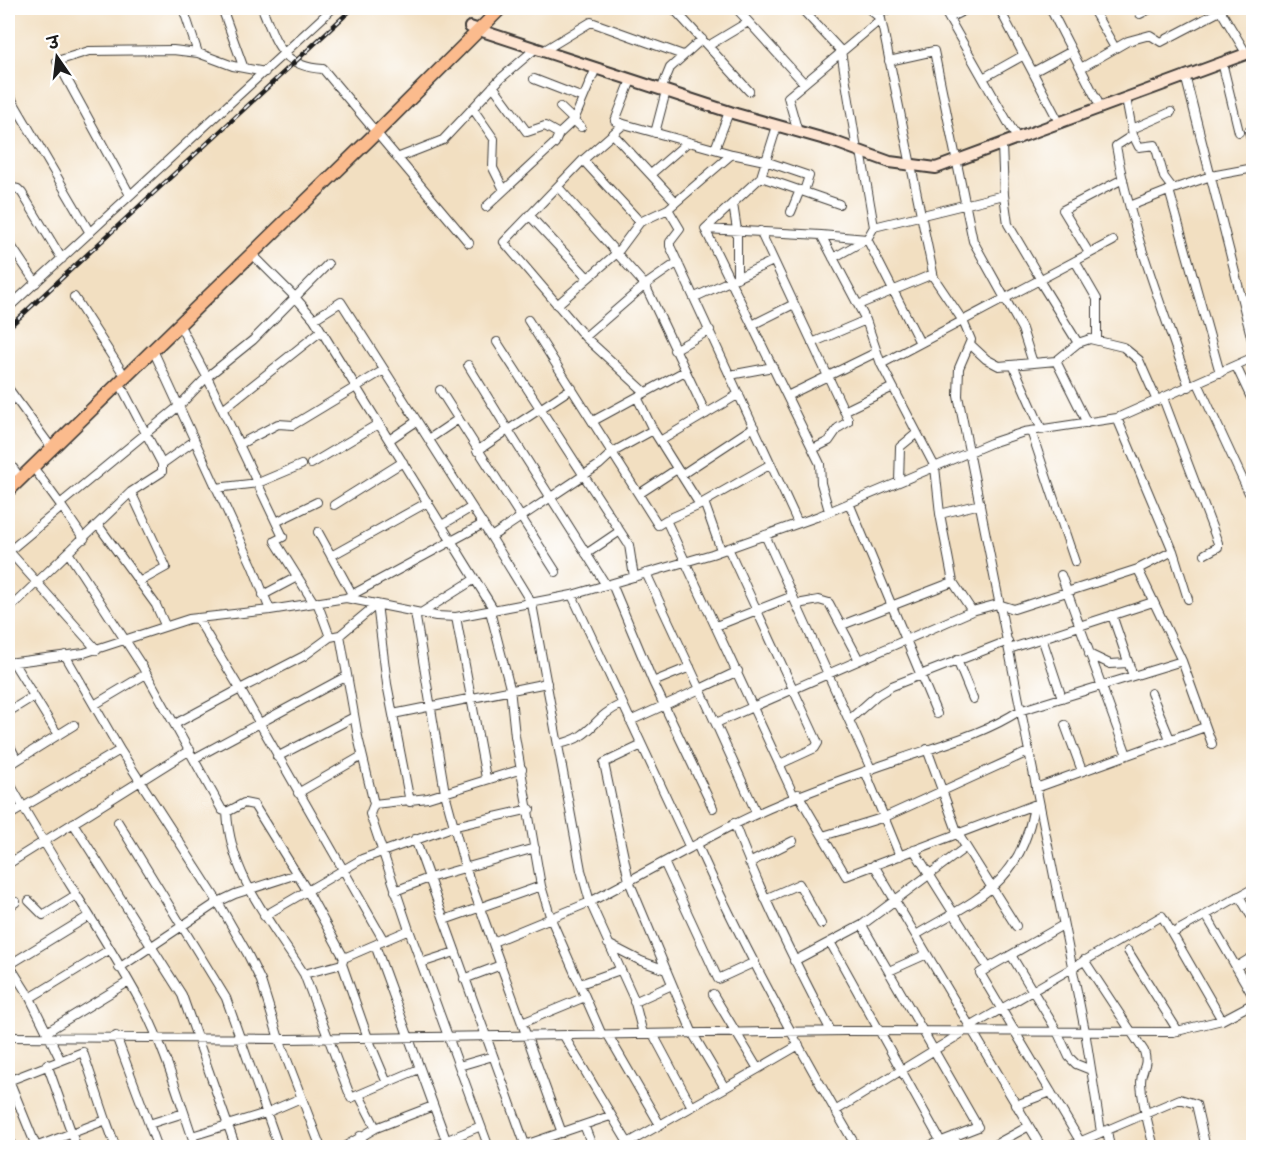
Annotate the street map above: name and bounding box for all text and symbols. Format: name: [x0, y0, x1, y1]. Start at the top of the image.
north arrow: [27, 27, 87, 87]
text: उ: [44, 30, 63, 55]

